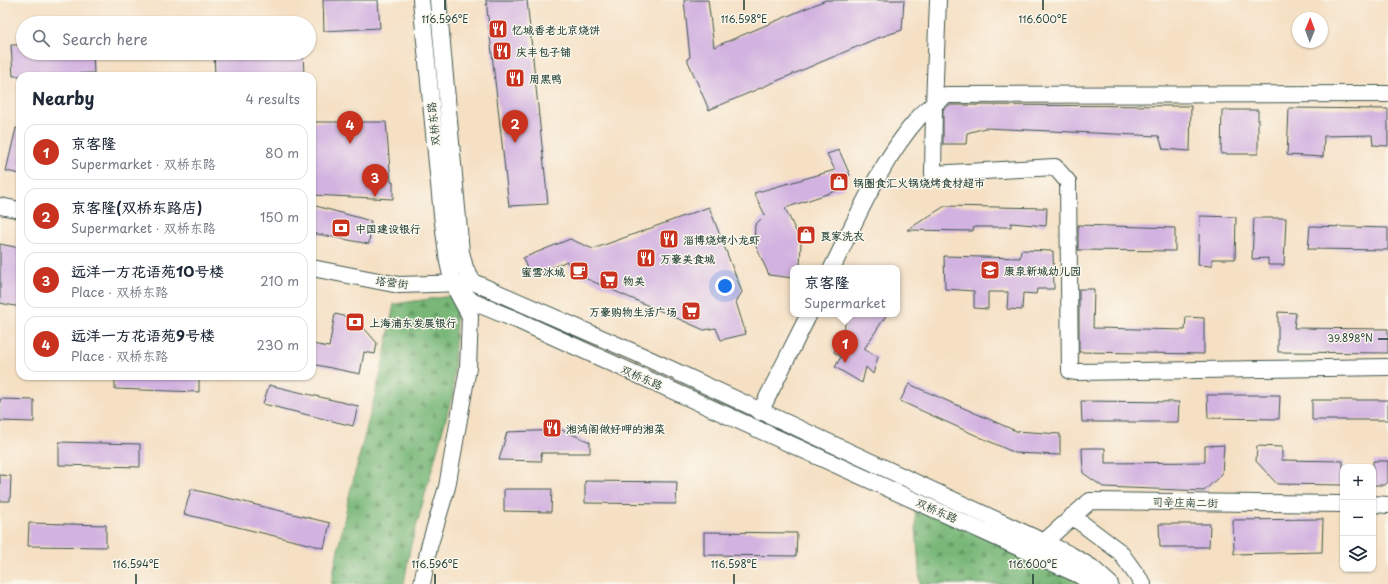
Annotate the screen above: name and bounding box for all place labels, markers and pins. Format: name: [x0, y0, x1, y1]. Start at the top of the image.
restaurant icon: 忆城香老北京烧饼: [487, 18, 509, 40]
place label: 忆城香老北京烧饼: [512, 21, 600, 38]
restaurant icon: 庆丰包子铺: [491, 40, 513, 62]
place label: 庆丰包子铺: [516, 43, 571, 60]
restaurant icon: 周黑鸭: [504, 67, 526, 89]
place label: 周黑鸭: [529, 70, 562, 87]
pin: 2: [502, 110, 528, 143]
pin: 4: [337, 111, 363, 144]
pin: 3: [362, 164, 388, 197]
shop icon: 锅圈食汇火锅烧烤食材超市: [828, 171, 850, 193]
place label: 锅圈食汇火锅烧烤食材超市: [853, 174, 985, 191]
bank icon: 中国建设银行: [330, 217, 352, 239]
place label: 中国建设银行: [355, 220, 421, 237]
shop icon: 良家洗衣: [795, 224, 817, 246]
place label: 良家洗衣: [820, 227, 864, 244]
restaurant icon: 淄博烧烤小龙虾: [658, 228, 680, 250]
place label: 淄博烧烤小龙虾: [683, 231, 760, 248]
restaurant icon: 万豪美食城: [635, 247, 657, 269]
place label: 万豪美食城: [660, 250, 715, 267]
school or university icon: 康泉新城幼儿园: [979, 259, 1001, 281]
cafe icon: 蜜雪冰城: [568, 260, 590, 282]
place label: 康泉新城幼儿园: [1004, 262, 1081, 279]
place label: 蜜雪冰城: [521, 263, 565, 280]
supermarket icon: 物美: [598, 269, 620, 291]
place label: 物美: [623, 272, 645, 289]
supermarket icon: 万豪购物生活广场: [680, 300, 702, 322]
place label: 万豪购物生活广场: [589, 303, 677, 320]
bank icon: 上海浦东发展银行: [344, 311, 366, 333]
place label: 上海浦东发展银行: [369, 314, 457, 331]
pin: 1: [832, 330, 858, 363]
restaurant icon: 湘鸿阁做好呷的湘菜: [541, 417, 563, 439]
place label: 湘鸿阁做好呷的湘菜: [566, 420, 665, 437]

